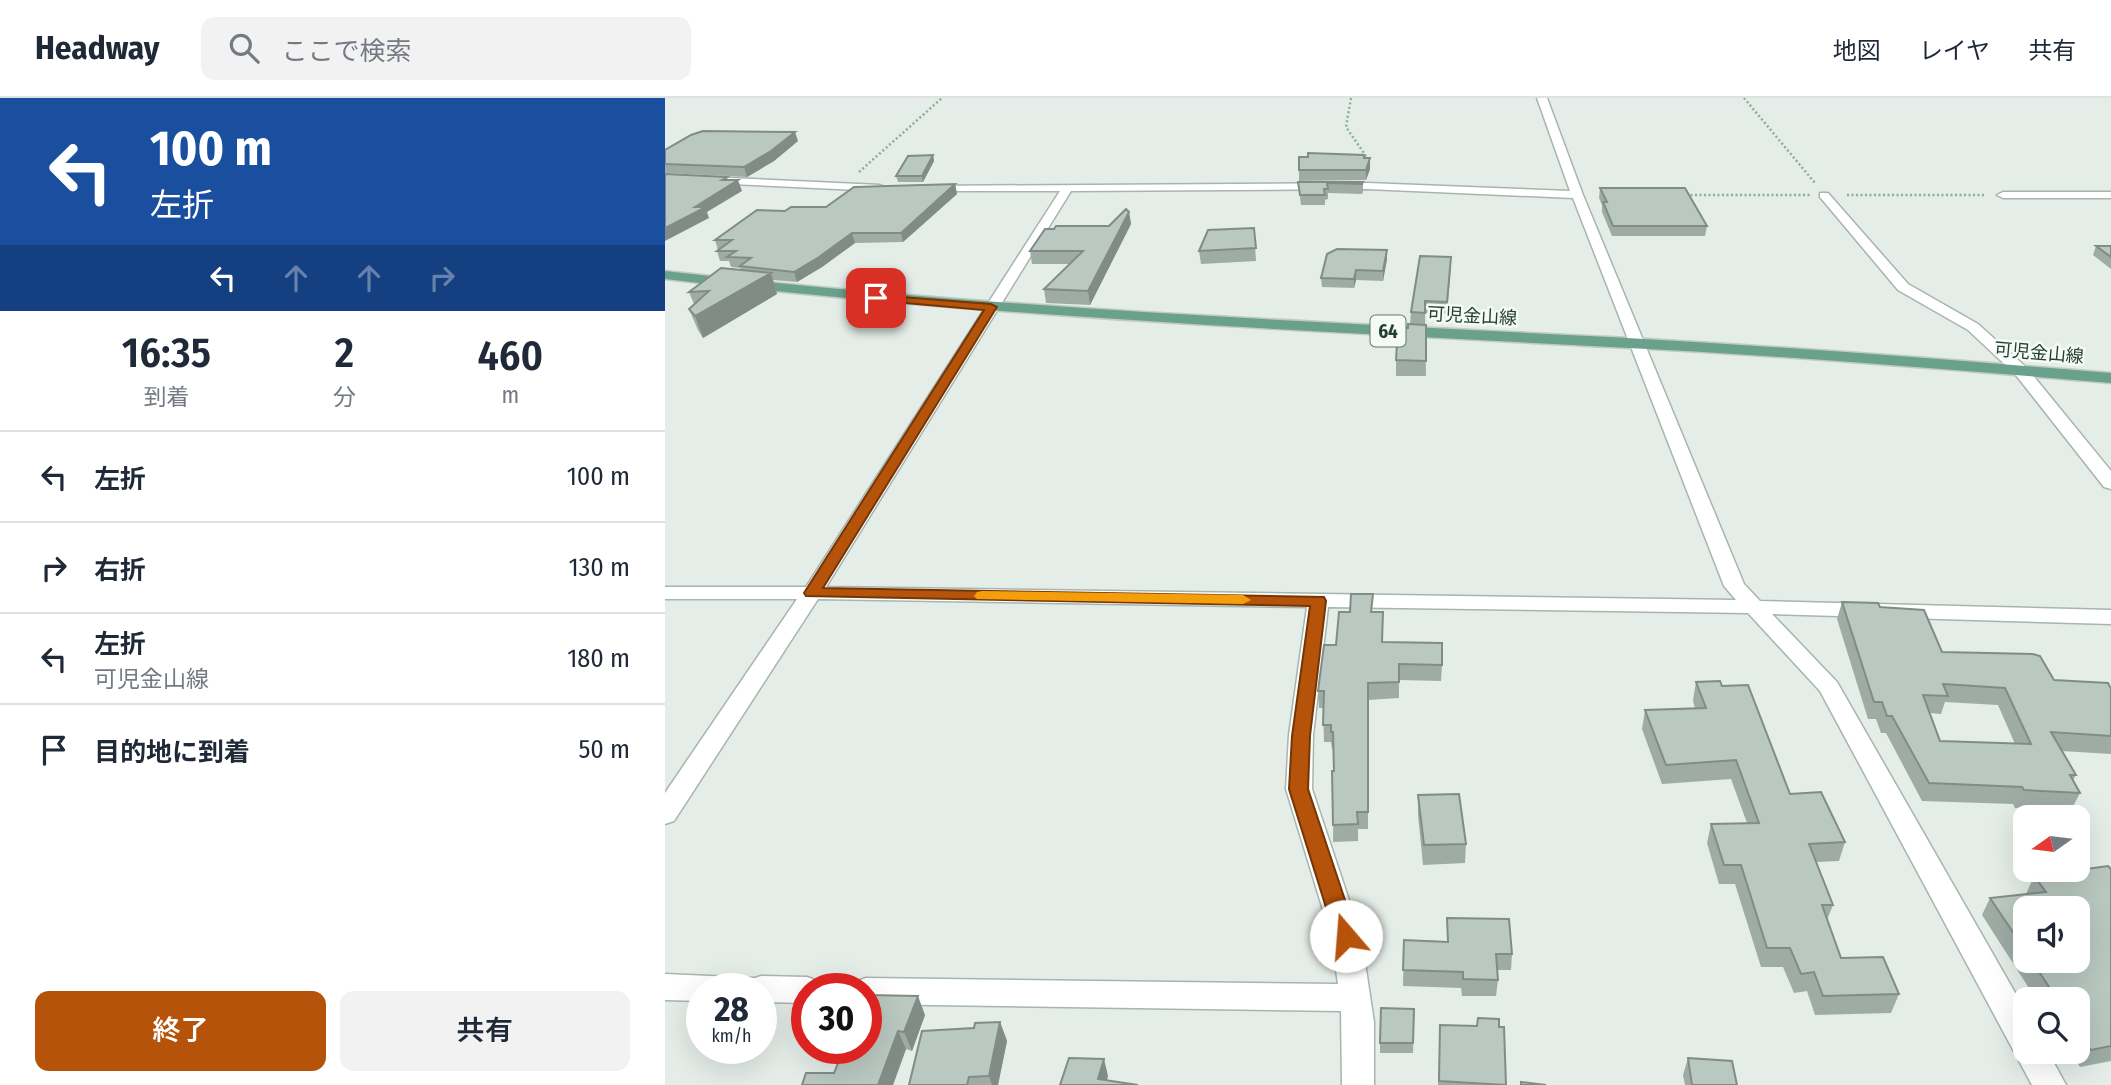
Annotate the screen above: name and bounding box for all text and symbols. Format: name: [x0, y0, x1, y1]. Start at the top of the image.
search box: [201, 17, 691, 80]
text: Headway: [35, 28, 159, 68]
icon: search: [225, 29, 263, 67]
text: ここで検索: [281, 36, 412, 67]
text: 地図: [1833, 37, 1881, 65]
text: レイヤ: [1919, 37, 1990, 65]
text: 共有: [2028, 37, 2076, 65]
text: 100 m: [150, 119, 272, 178]
icon: left: [35, 126, 126, 217]
text: 左折: [150, 186, 214, 224]
icon: left: [204, 259, 242, 297]
icon: ahead: [277, 259, 315, 297]
icon: ahead: [350, 259, 388, 297]
icon: right: [423, 259, 461, 297]
pin: [846, 268, 906, 328]
icon: arrive: [857, 279, 895, 317]
street label: 可児金山線: [1426, 303, 1518, 329]
road number: 64: [1371, 316, 1405, 346]
text: 16:35: [122, 328, 211, 378]
text: 2: [335, 328, 354, 378]
text: 460: [478, 331, 543, 381]
street label: 可児金山線: [1993, 338, 2085, 368]
text: m: [502, 381, 519, 409]
text: 到着: [143, 383, 189, 411]
text: 分: [333, 383, 356, 411]
icon: left: [35, 458, 73, 496]
text: 100 m: [567, 461, 630, 492]
text: 左折: [94, 464, 146, 495]
icon: right: [35, 549, 73, 587]
text: 130 m: [568, 552, 630, 583]
text: 右折: [94, 555, 146, 586]
text: 左折: [94, 629, 146, 660]
icon: left: [35, 640, 73, 678]
text: 180 m: [567, 643, 630, 674]
text: 可児金山線: [94, 665, 209, 693]
icon: arrive: [35, 731, 73, 769]
text: 50 m: [578, 734, 630, 765]
text: 目的地に到着: [94, 737, 250, 768]
north arrow: [2013, 805, 2089, 882]
map controls: [2013, 805, 2090, 1064]
button: sound: [2013, 896, 2090, 973]
position arrow: [1309, 899, 1383, 973]
speed limit sign: 30: [791, 973, 882, 1064]
button: search: [2013, 987, 2090, 1064]
text: 28: [714, 988, 749, 1030]
button: 終了: [35, 991, 326, 1071]
button: 共有: [340, 991, 630, 1071]
text: km/h: [711, 1025, 752, 1047]

